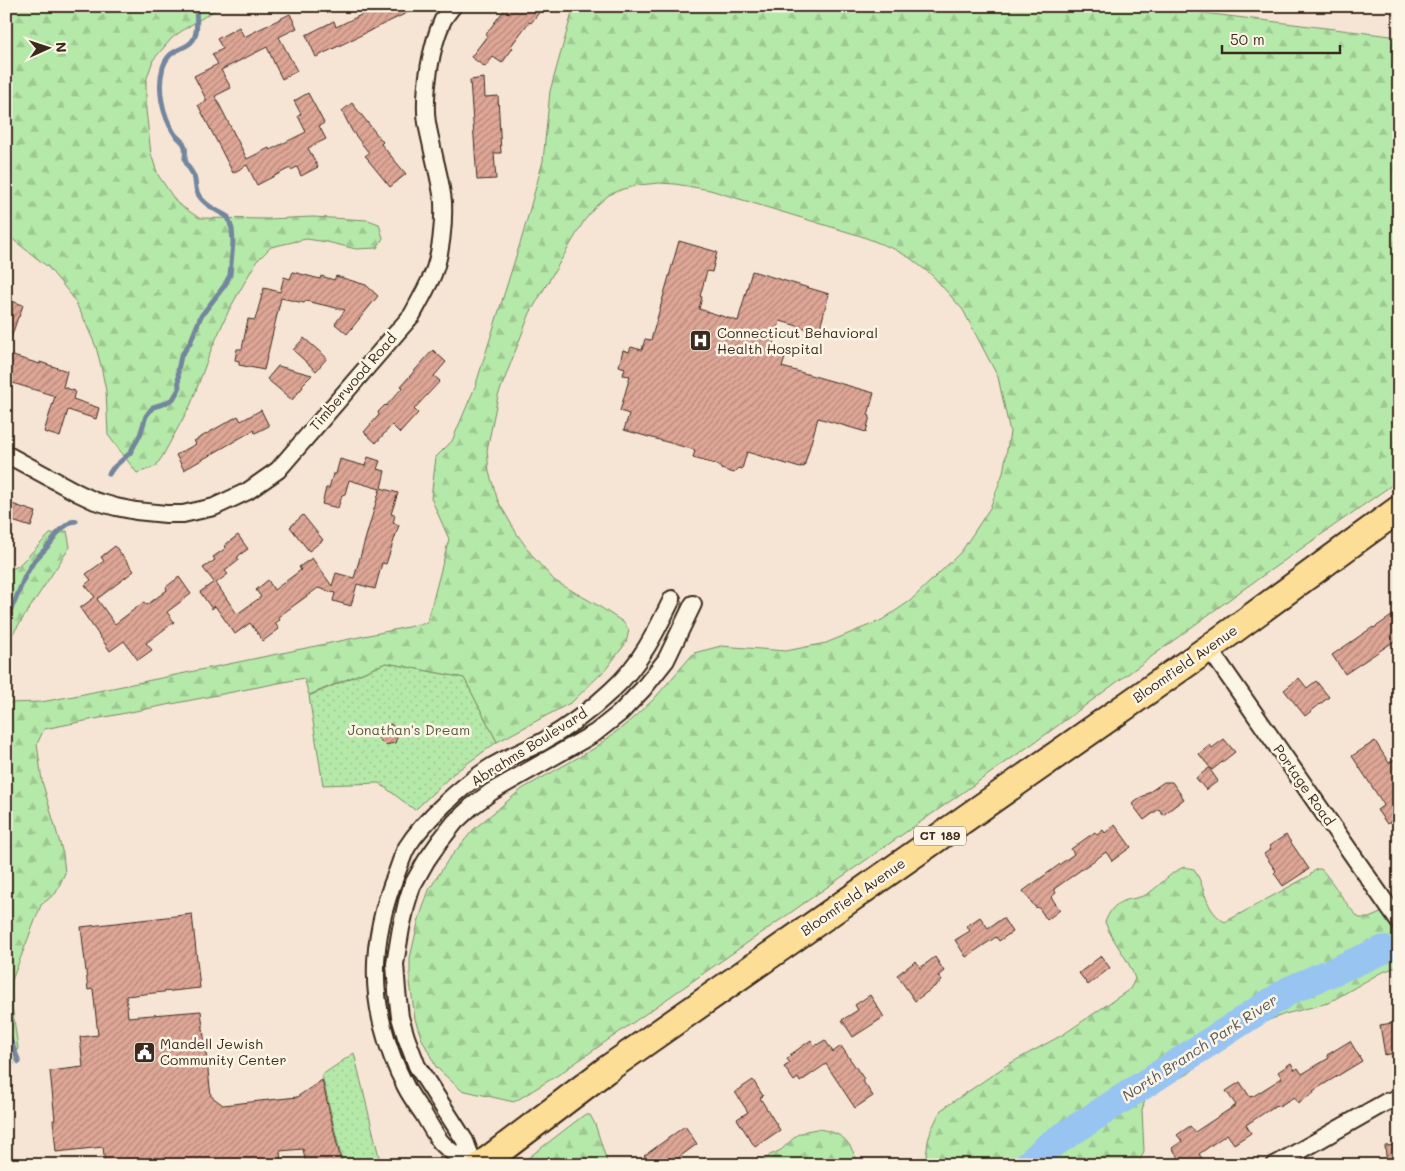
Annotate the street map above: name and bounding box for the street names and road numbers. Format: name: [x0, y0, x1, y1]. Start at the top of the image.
street label: Timberwood Road: [305, 329, 400, 435]
street label: Bloomfield Avenue: [1129, 620, 1241, 707]
street label: Abrahms Boulevard: [467, 703, 591, 790]
street label: Portage Road: [1269, 740, 1339, 829]
road number: CT 189: [914, 826, 966, 846]
street label: Bloomfield Avenue: [797, 853, 909, 940]

